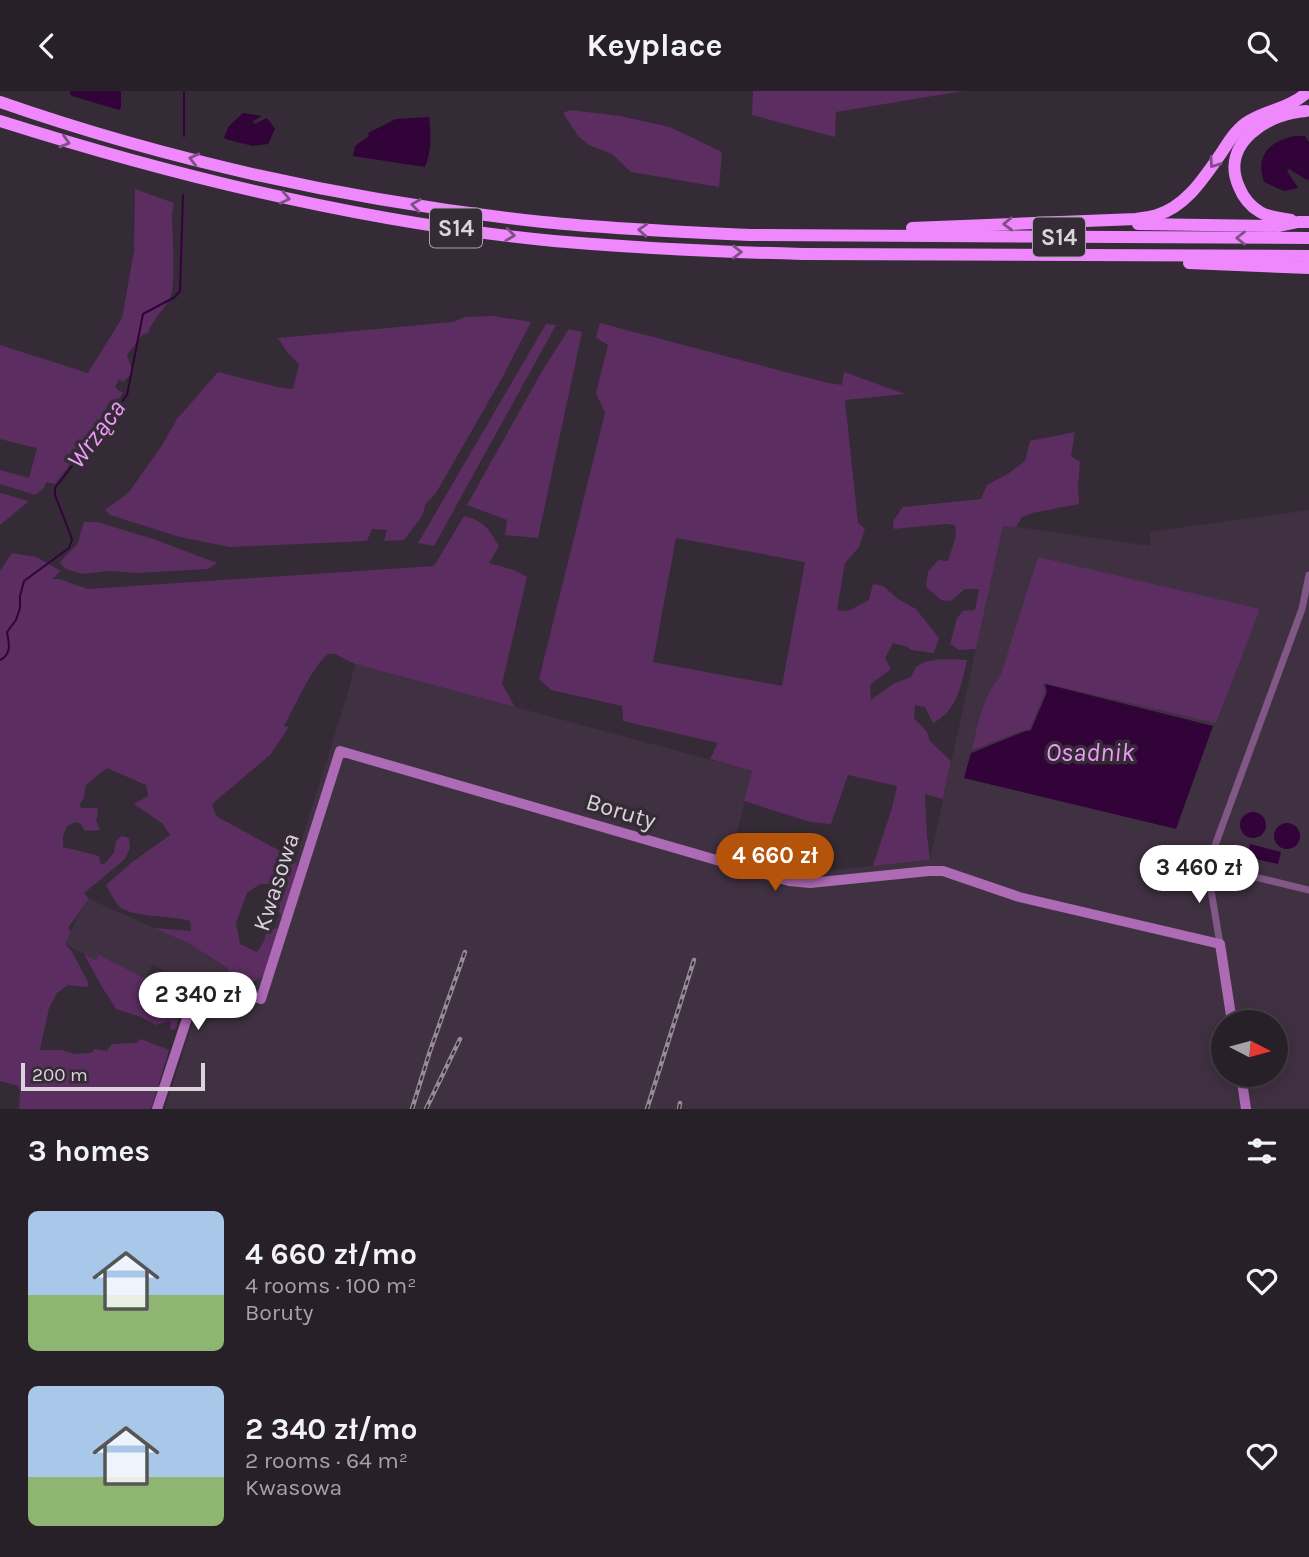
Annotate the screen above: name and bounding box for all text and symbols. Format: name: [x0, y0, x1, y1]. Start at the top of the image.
icon: back: [28, 27, 66, 65]
text: Keyplace: [587, 27, 722, 64]
icon: search: [1243, 27, 1281, 65]
one-way arrow: [59, 133, 71, 148]
one-way arrow: [188, 153, 200, 167]
one-way arrow: [1210, 155, 1222, 168]
one-way arrow: [279, 190, 291, 205]
one-way arrow: [411, 198, 422, 213]
road number: S14: [430, 209, 482, 247]
one-way arrow: [1003, 216, 1013, 232]
road number: S14: [1033, 218, 1085, 257]
one-way arrow: [637, 223, 648, 238]
one-way arrow: [504, 228, 516, 243]
one-way arrow: [1235, 230, 1246, 246]
one-way arrow: [732, 244, 742, 260]
water label: Wrząca: [60, 393, 132, 475]
water label: Osadnik: [1046, 737, 1135, 768]
street label: Boruty: [583, 787, 659, 835]
street label: Kwasowa: [247, 829, 305, 935]
pin: 4 660 zł: [703, 833, 847, 893]
text: 4 660 zł: [732, 842, 818, 869]
pin: 3 460 zł: [1127, 845, 1271, 905]
text: 3 460 zł: [1156, 854, 1242, 881]
pin: 2 340 zł: [126, 972, 270, 1032]
text: 2 340 zł: [155, 981, 241, 1008]
north arrow: [1211, 1010, 1288, 1087]
map controls: [1211, 1010, 1288, 1087]
scale bar: [21, 1060, 205, 1092]
text: 200 m: [32, 1064, 88, 1086]
icon: filters: [1243, 1132, 1281, 1170]
text: 3 homes: [28, 1133, 150, 1169]
text: 4 660 zł/mo: [245, 1236, 417, 1272]
icon: home: [84, 1239, 168, 1323]
icon: heart: [1243, 1262, 1281, 1300]
text: 4 rooms · 100 m²: [245, 1272, 417, 1299]
text: Boruty: [245, 1299, 313, 1326]
text: 2 340 zł/mo: [245, 1411, 417, 1447]
icon: home: [84, 1414, 168, 1498]
icon: heart: [1243, 1437, 1281, 1475]
text: 2 rooms · 64 m²: [245, 1447, 408, 1474]
text: Kwasowa: [245, 1474, 342, 1501]

